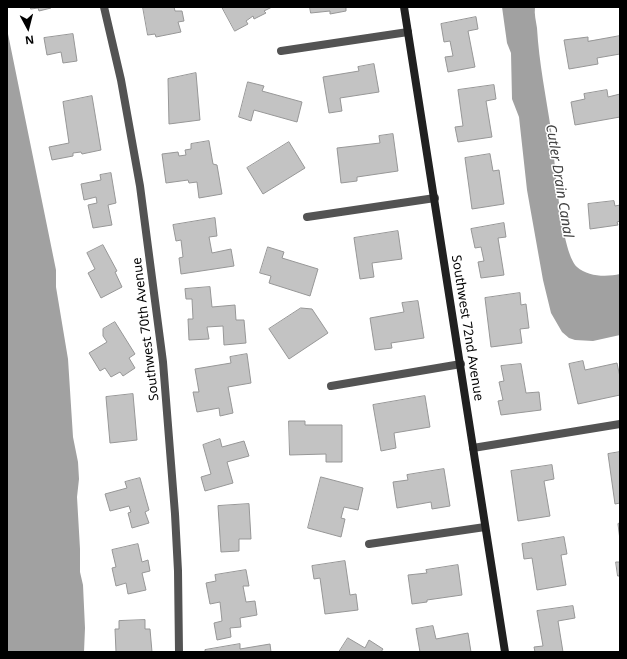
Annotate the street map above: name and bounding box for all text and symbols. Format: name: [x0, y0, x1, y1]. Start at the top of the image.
north arrow: [8, 8, 48, 48]
text: N: [24, 32, 35, 48]
water label: Cutler Drain Canal: [542, 123, 576, 239]
street label: Southwest 72nd Avenue: [448, 254, 486, 402]
street label: Southwest 70th Avenue: [129, 256, 163, 402]

